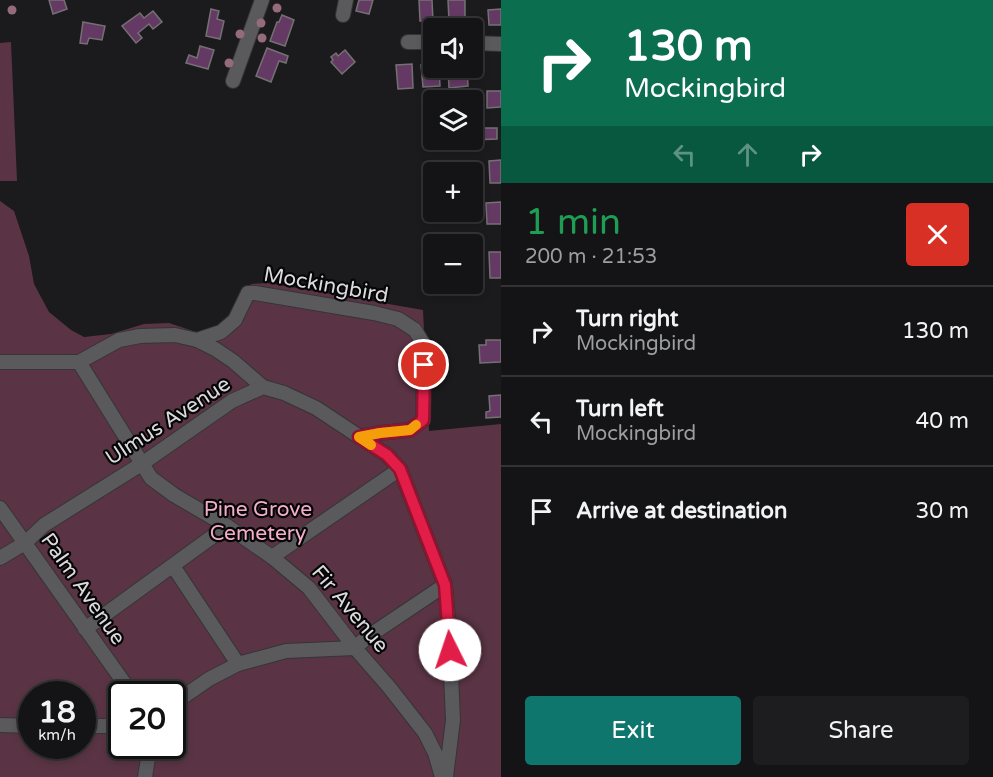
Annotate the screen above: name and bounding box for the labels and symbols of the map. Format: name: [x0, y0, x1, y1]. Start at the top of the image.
street label: Mockingbird: [262, 262, 390, 308]
pin: [398, 339, 449, 390]
street label: Ulmus Avenue: [101, 371, 235, 471]
park label: Pine Grove Cemetery: [204, 497, 312, 546]
street label: Palm Avenue: [35, 528, 131, 650]
street label: Fir Avenue: [306, 560, 394, 658]
position arrow: [418, 618, 482, 682]
speed limit sign: 20: [108, 681, 186, 759]

